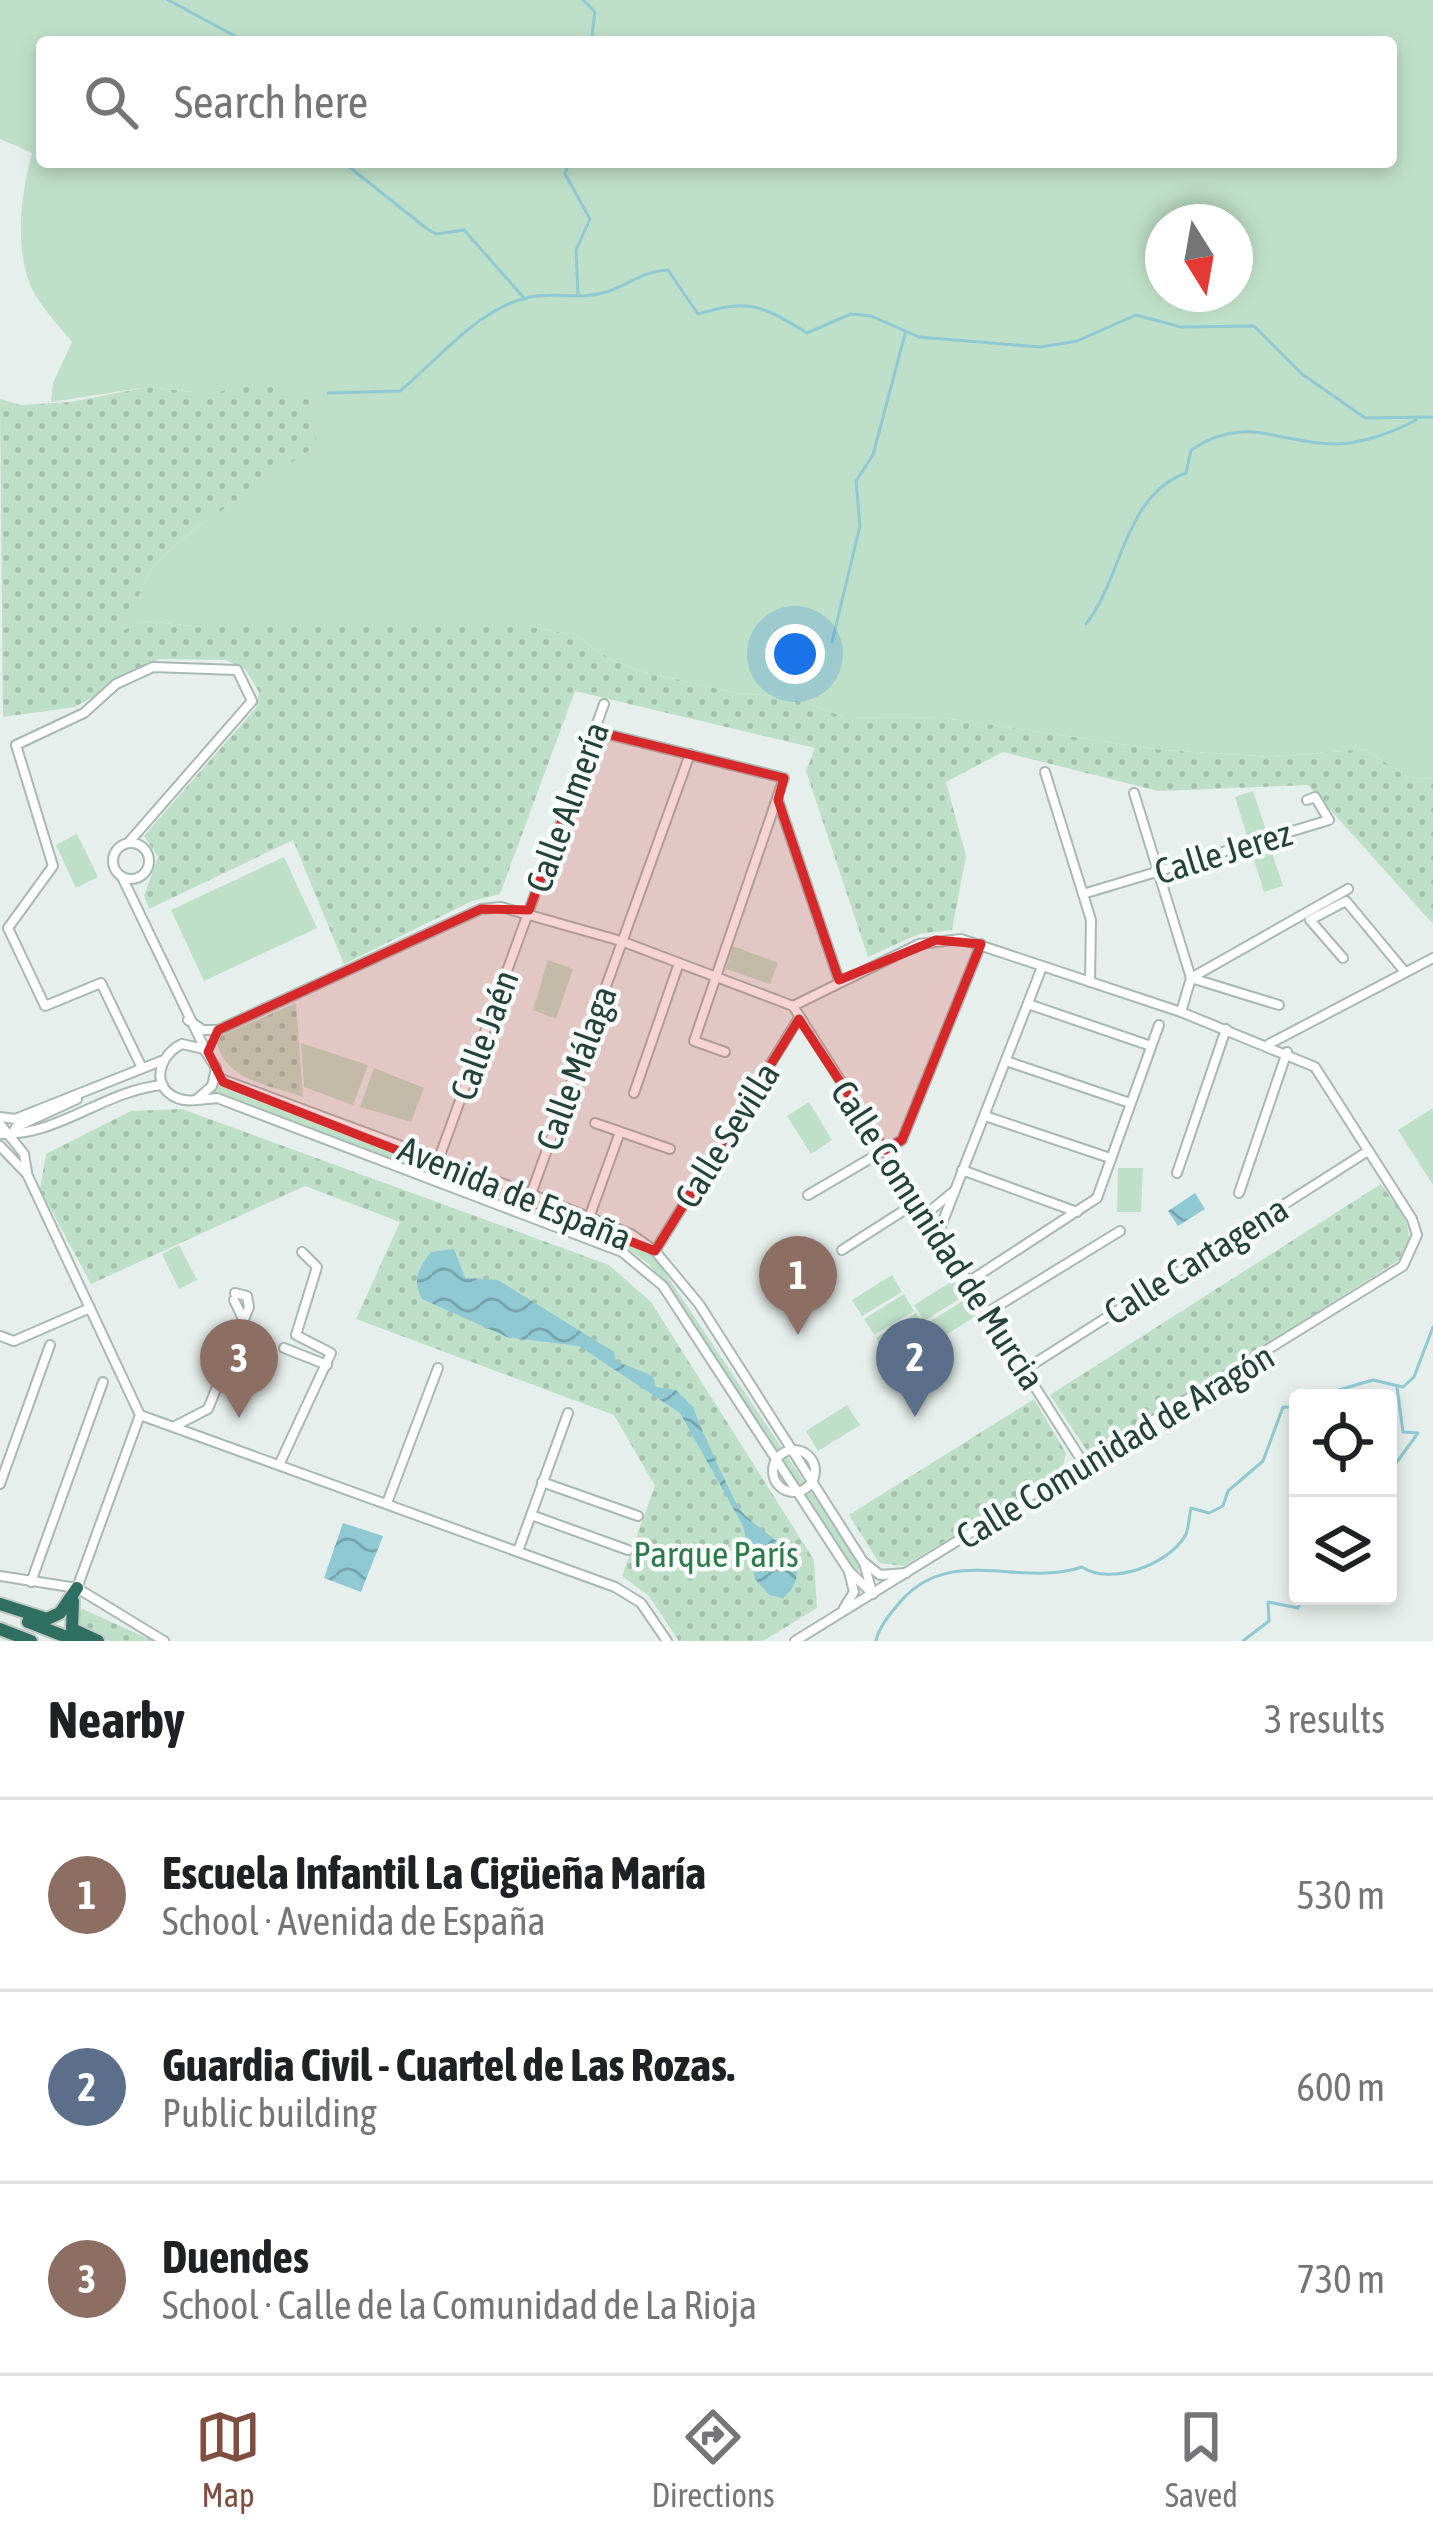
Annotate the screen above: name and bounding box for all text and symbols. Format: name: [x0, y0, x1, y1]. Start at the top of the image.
search box: [36, 36, 1397, 168]
icon: search: [78, 69, 144, 135]
text: Search here: [174, 76, 368, 128]
north arrow: [1145, 204, 1253, 312]
your location: [765, 624, 825, 684]
street label: Calle Almería: [517, 716, 617, 898]
street label: Calle Jerez: [1150, 811, 1296, 893]
street label: Calle Jaén: [441, 964, 527, 1106]
street label: Calle Málaga: [527, 980, 625, 1156]
street label: Calle Sevilla: [666, 1055, 788, 1215]
street label: Calle Comunidad de Murcia: [822, 1073, 1054, 1397]
street label: Avenida de España: [392, 1127, 638, 1259]
street label: Calle Cartagena: [1096, 1187, 1296, 1333]
pin: 1: [759, 1236, 837, 1335]
pin: 2: [876, 1318, 954, 1417]
pin: 3: [200, 1319, 278, 1418]
street label: Calle Comunidad de Aragón: [949, 1335, 1281, 1557]
map controls: [1289, 1389, 1397, 1605]
button: locate: [1289, 1389, 1397, 1497]
button: layers: [1289, 1497, 1397, 1605]
park label: Parque París: [633, 1533, 799, 1575]
text: Nearby: [48, 1690, 185, 1749]
text: 3 results: [1264, 1697, 1385, 1741]
text: Escuela Infantil La Cigüeña María: [162, 1847, 706, 1899]
text: 1: [78, 1873, 96, 1917]
text: 530 m: [1297, 1873, 1385, 1917]
text: School · Avenida de España: [162, 1899, 546, 1943]
text: Guardia Civil - Cuartel de Las Rozas.: [162, 2039, 735, 2091]
text: 2: [78, 2065, 96, 2109]
text: 600 m: [1297, 2065, 1385, 2109]
text: Public building: [162, 2091, 377, 2135]
text: Duendes: [162, 2231, 309, 2283]
text: 3: [78, 2257, 96, 2301]
text: 730 m: [1297, 2257, 1385, 2301]
text: School · Calle de la Comunidad de La Rioja: [162, 2283, 757, 2327]
tab: Map: [195, 2404, 261, 2514]
tab: Directions: [651, 2404, 775, 2514]
tab: Saved: [1165, 2404, 1238, 2514]

